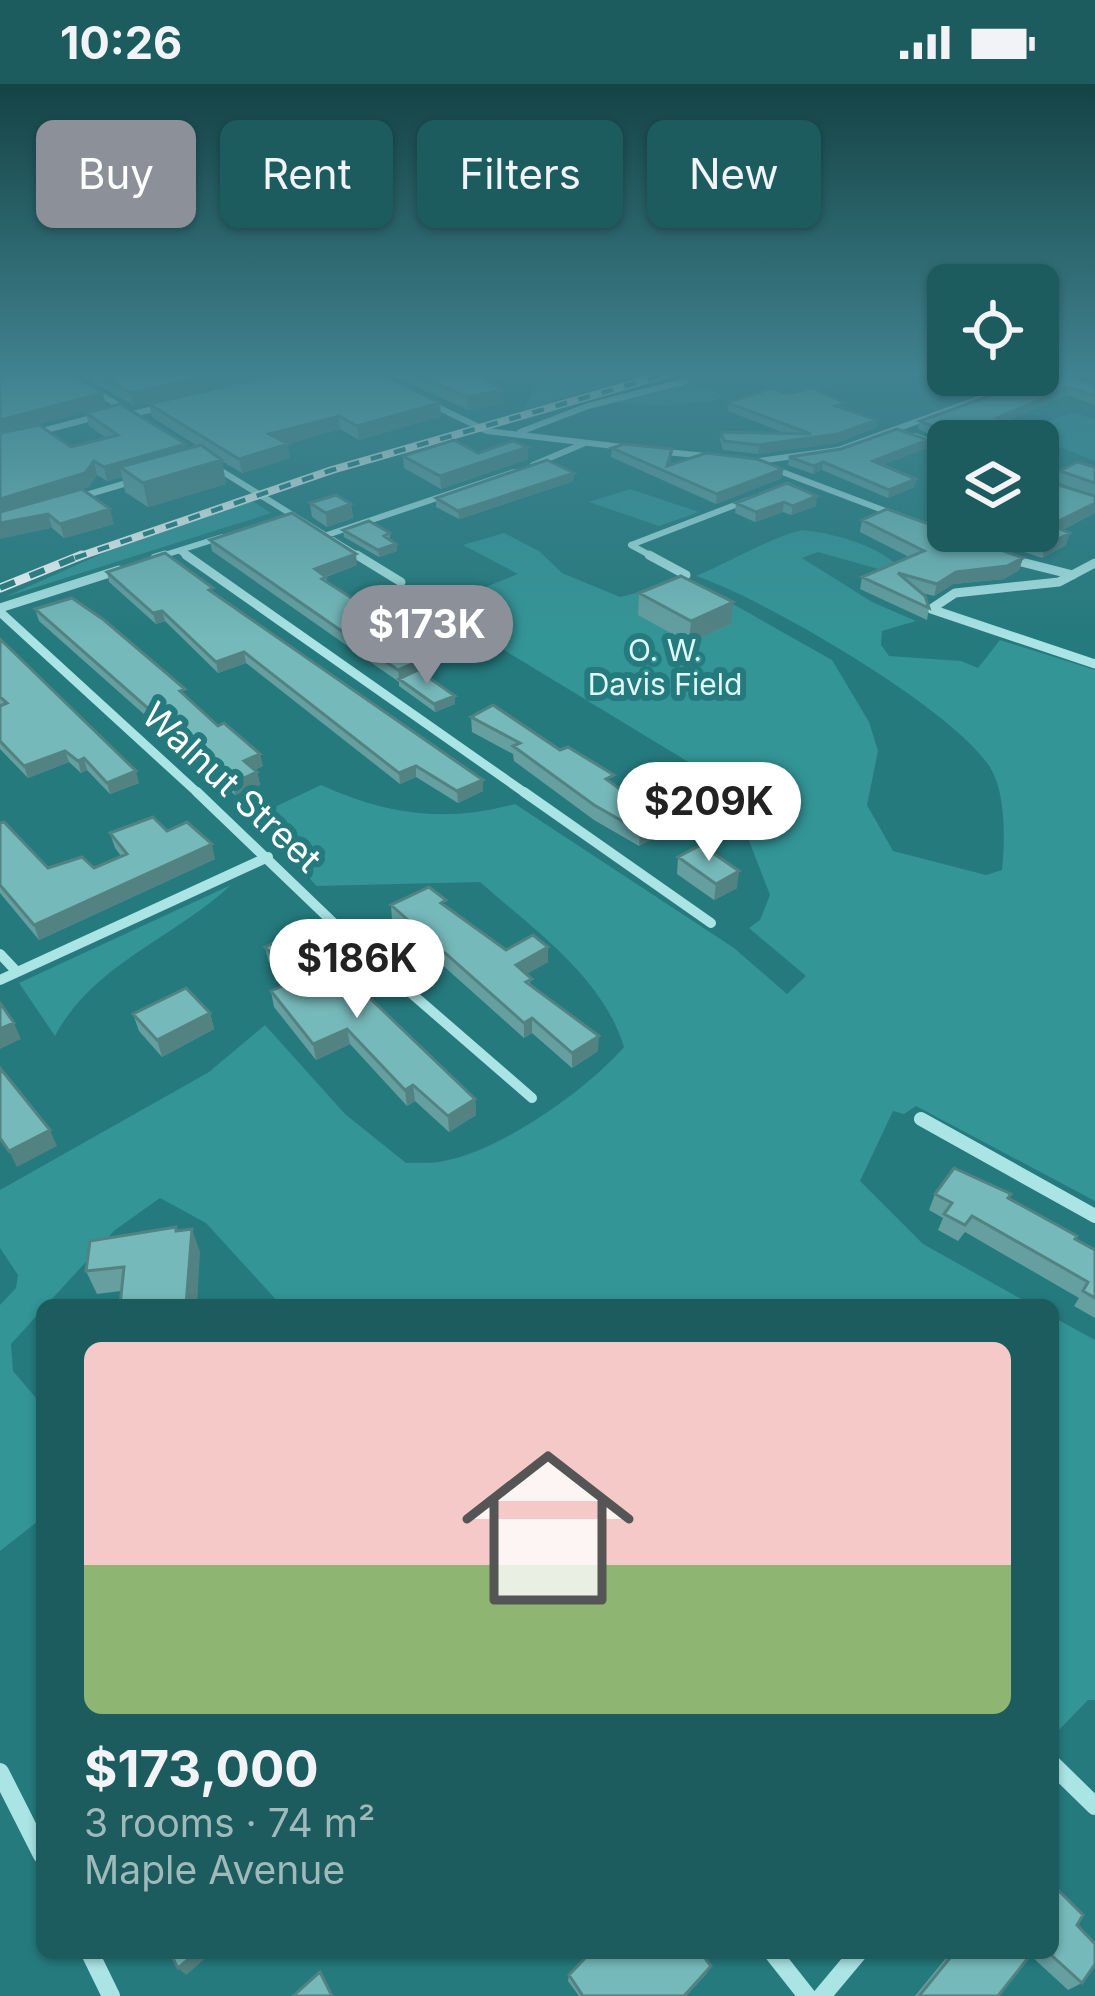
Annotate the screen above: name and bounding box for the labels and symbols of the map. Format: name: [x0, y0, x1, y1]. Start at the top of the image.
pin: $173K: [343, 585, 511, 687]
park label: O. W. Davis Field: [588, 632, 742, 702]
street label: Walnut Street: [133, 693, 331, 881]
pin: $209K: [625, 762, 793, 864]
pin: $186K: [273, 919, 441, 1021]

